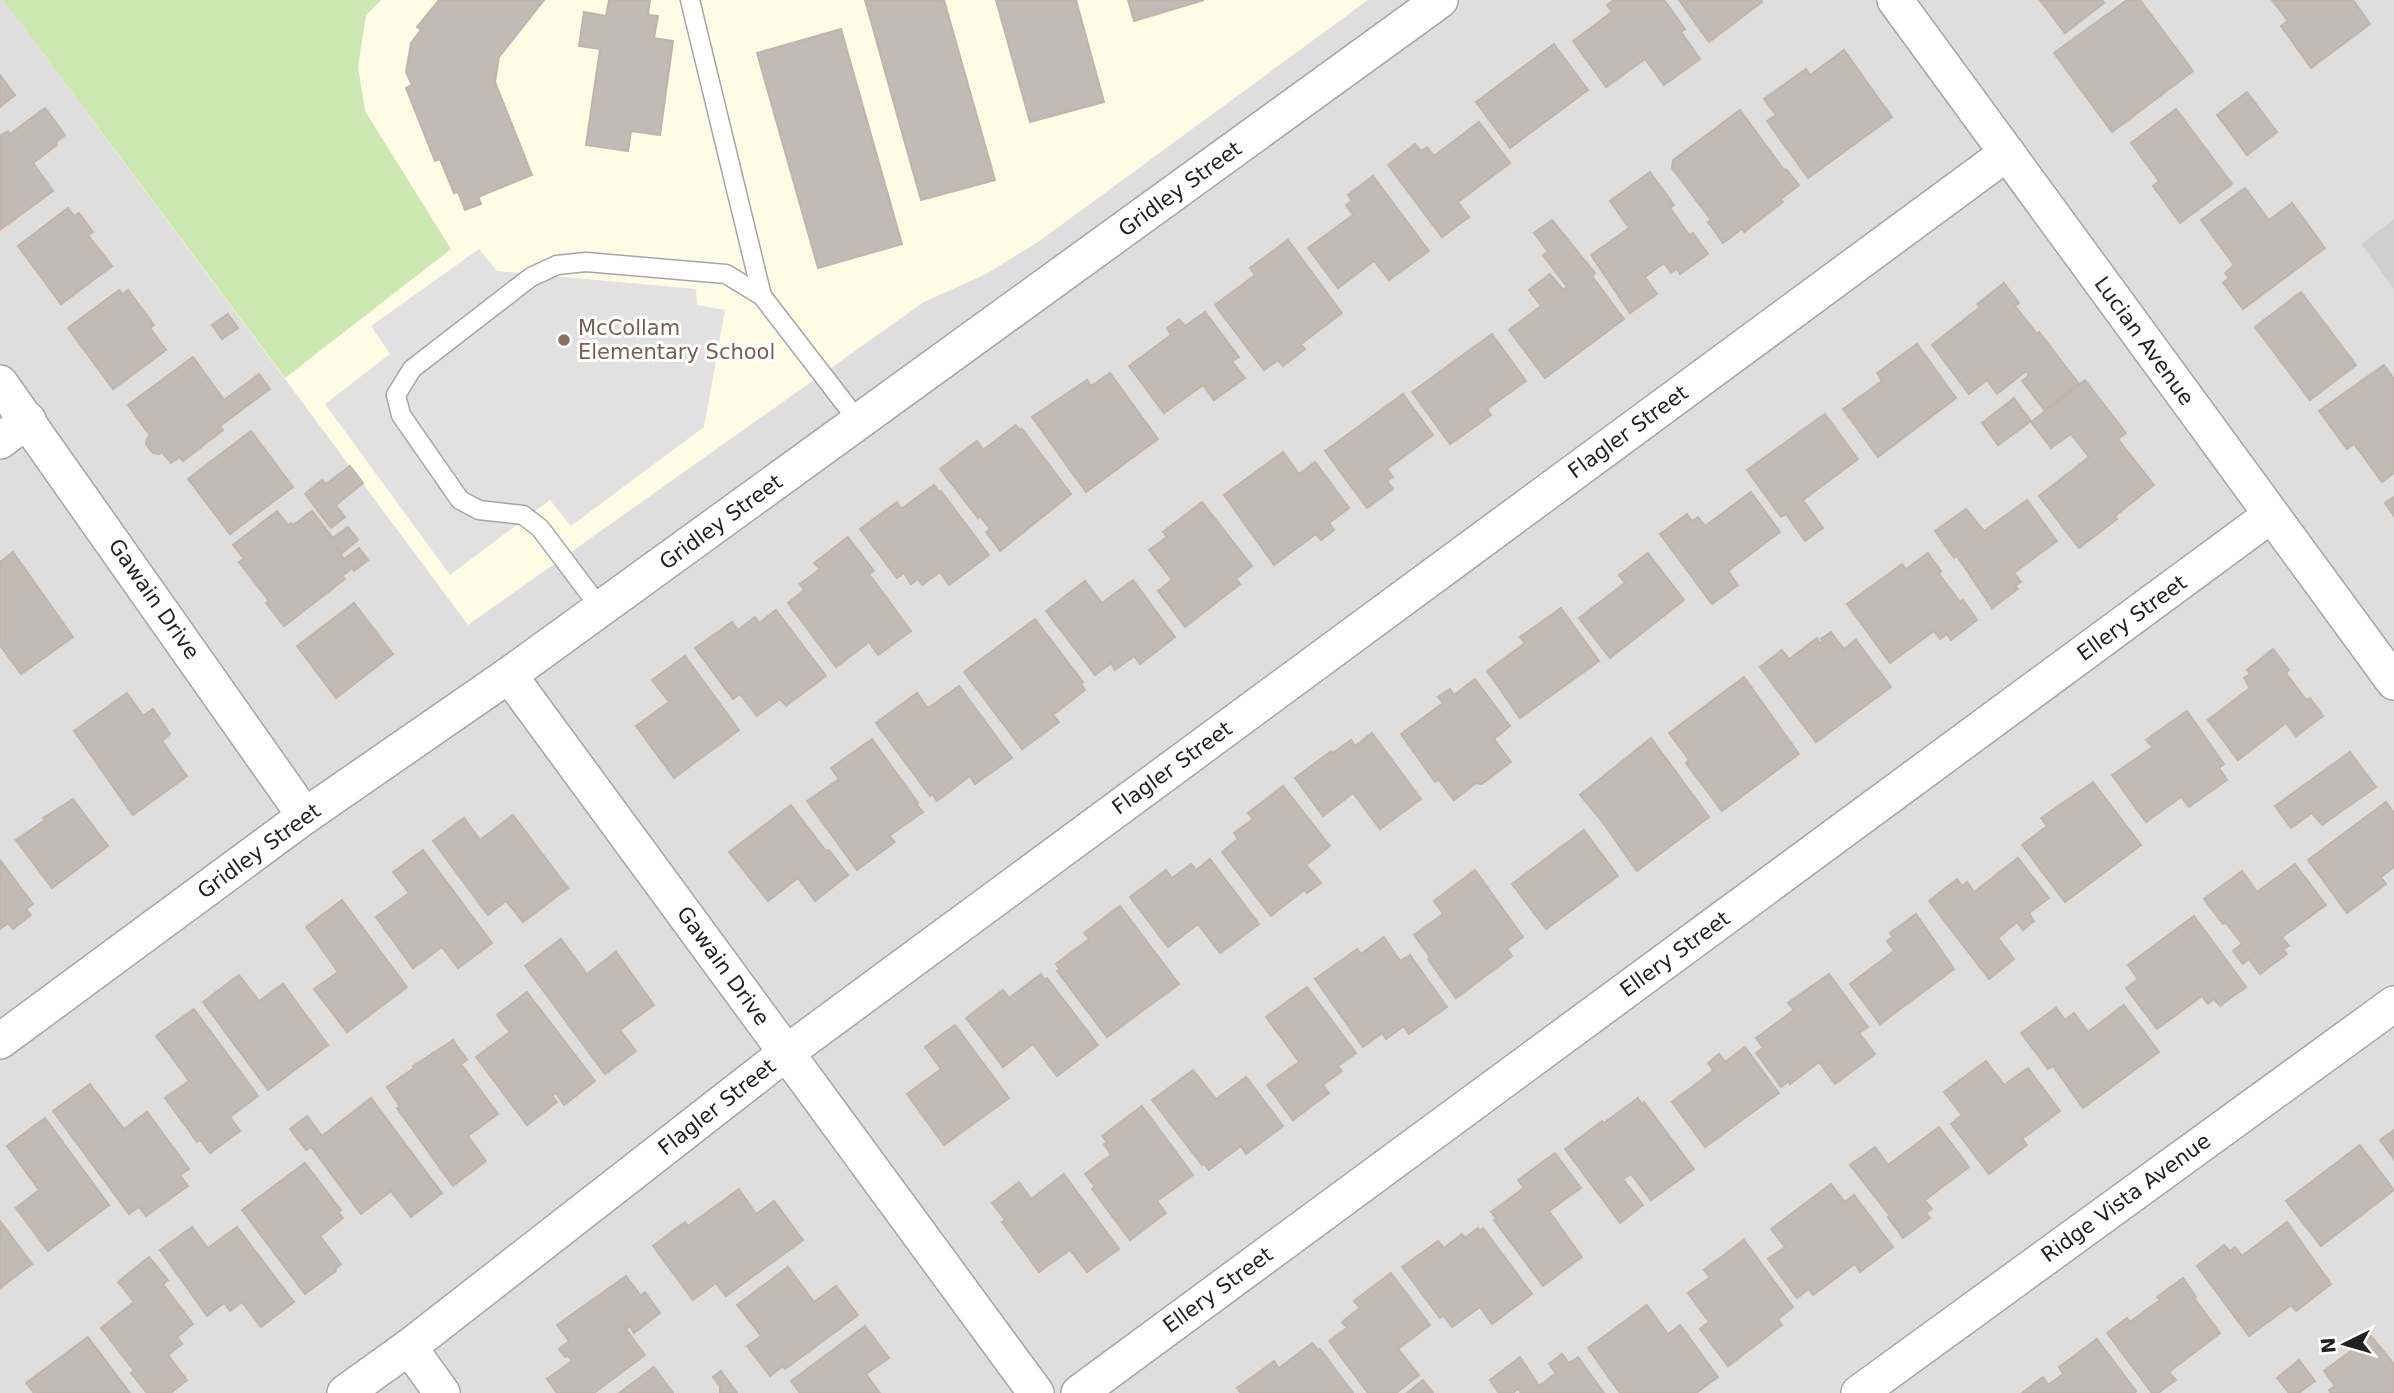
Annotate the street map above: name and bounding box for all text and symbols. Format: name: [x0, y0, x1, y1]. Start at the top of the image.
street label: Gridley Street: [1114, 136, 1246, 242]
street label: Lucian Avenue: [2089, 272, 2199, 410]
place label: McCollam Elementary School: [578, 316, 775, 364]
marker: McCollam Elementary School: [556, 332, 572, 348]
street label: Flagler Street: [1564, 381, 1692, 483]
street label: Gridley Street: [655, 469, 787, 575]
street label: Gawain Drive: [104, 534, 204, 664]
street label: Ellery Street: [2073, 570, 2191, 666]
street label: Flagler Street: [1108, 717, 1236, 819]
street label: Gridley Street: [193, 798, 325, 904]
street label: Gawain Drive: [672, 902, 774, 1030]
street label: Ellery Street: [1616, 906, 1734, 1002]
street label: Flagler Street: [654, 1054, 780, 1160]
street label: Ridge Vista Avenue: [2037, 1129, 2215, 1267]
street label: Ellery Street: [1159, 1242, 1277, 1338]
north arrow: [2310, 1309, 2380, 1379]
text: N: [2316, 1337, 2340, 1354]

